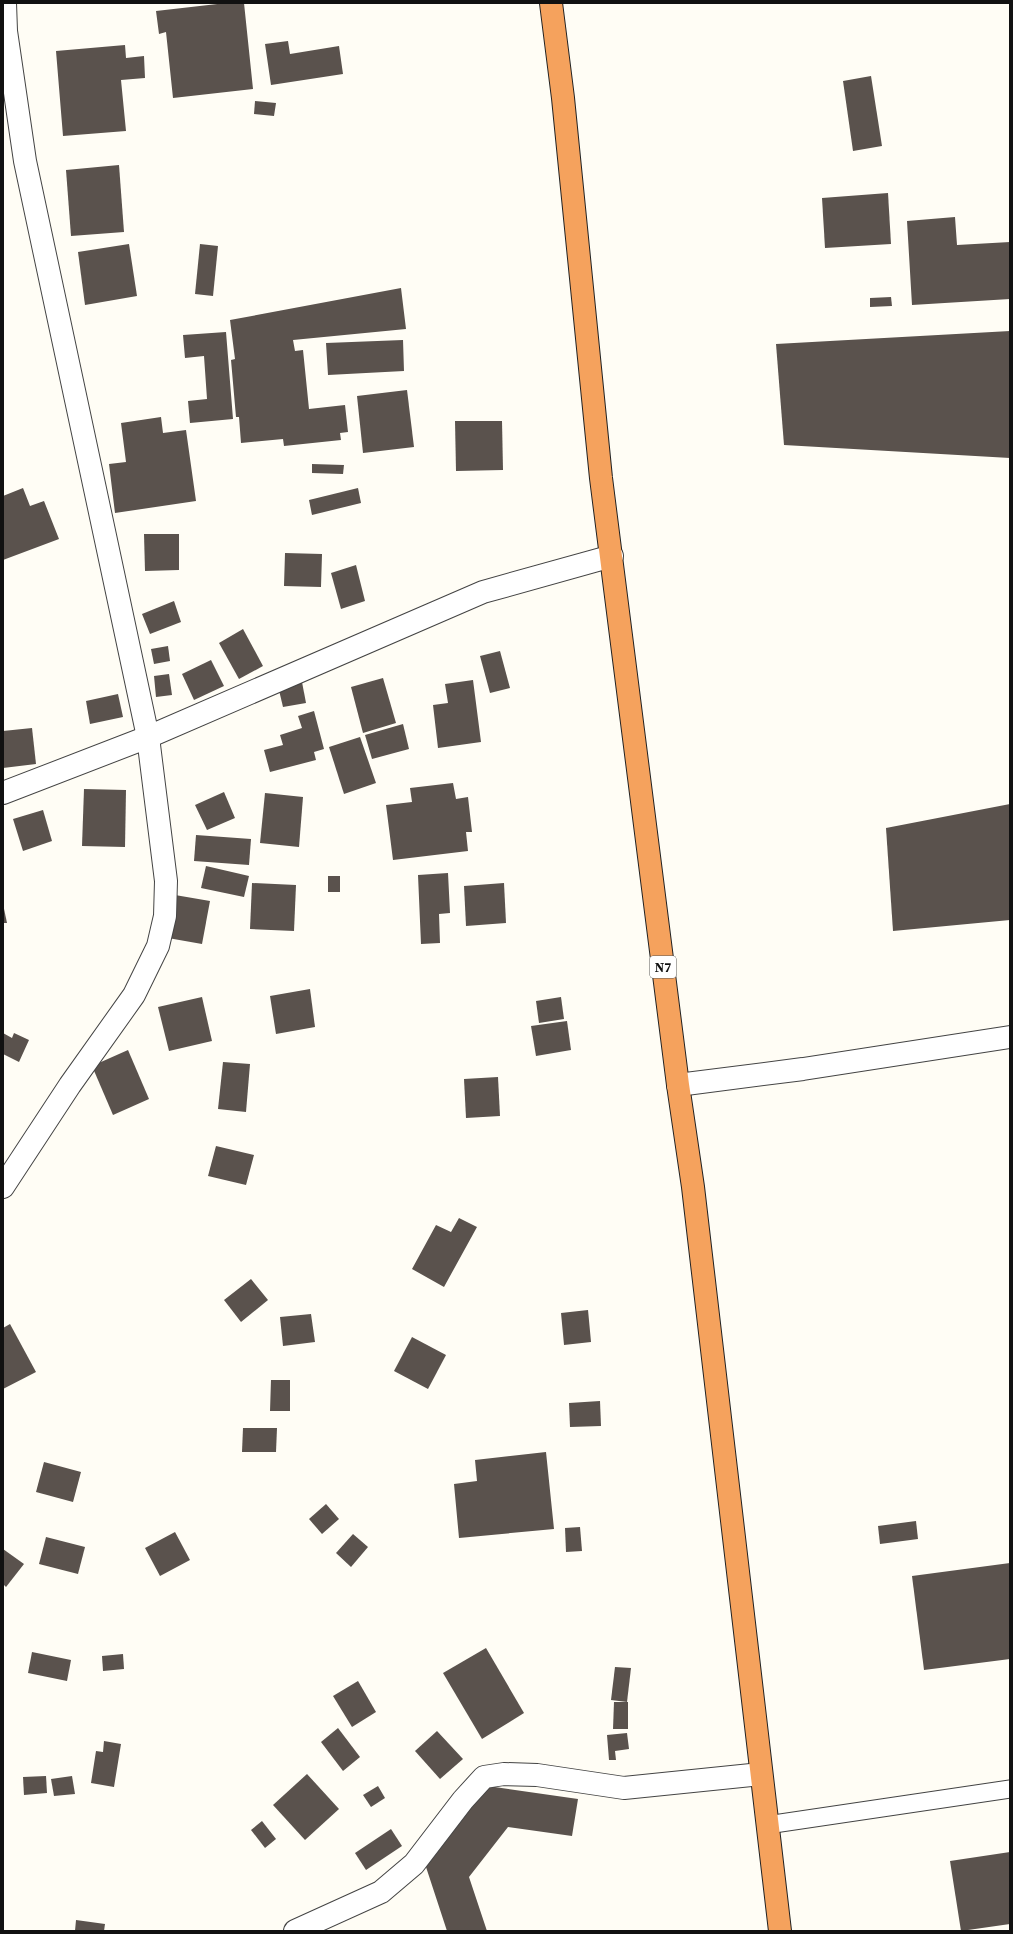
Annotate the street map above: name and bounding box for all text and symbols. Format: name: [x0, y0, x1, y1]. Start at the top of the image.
road number: N7: [650, 956, 676, 978]

